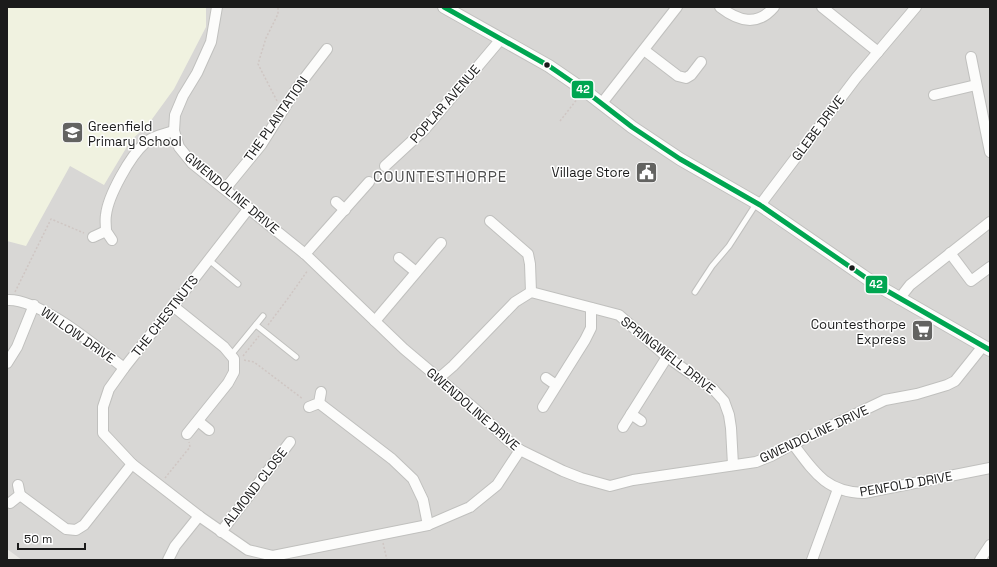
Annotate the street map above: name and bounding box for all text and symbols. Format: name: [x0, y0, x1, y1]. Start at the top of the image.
unlabelled marker: [542, 60, 552, 70]
street label: POPLAR AVENUE: [406, 61, 484, 147]
street label: THE PLANTATION: [240, 73, 312, 165]
line badge: 42: [571, 80, 594, 99]
text: 42: [576, 82, 590, 96]
street label: GLEBE DRIVE: [788, 92, 848, 164]
place label: Greenfield Primary School: [88, 118, 182, 150]
school or university icon: Greenfield Primary School: [60, 120, 86, 146]
street label: GWENDOLINE DRIVE: [181, 149, 283, 237]
public building icon: Village Store: [633, 159, 659, 185]
place label: Village Store: [552, 164, 630, 181]
district label: COUNTESTHORPE: [373, 167, 507, 186]
unlabelled marker: [847, 263, 857, 273]
street label: THE CHESTNUTS: [128, 272, 202, 360]
line badge: 42: [865, 275, 888, 294]
text: 42: [869, 277, 883, 291]
street label: WILLOW DRIVE: [37, 303, 119, 367]
street label: SPRINGWELL DRIVE: [617, 313, 719, 397]
place label: Countesthorpe Express: [811, 316, 906, 348]
supermarket icon: Countesthorpe Express: [909, 318, 935, 344]
street label: GWENDOLINE DRIVE: [423, 364, 523, 454]
street label: GWENDOLINE DRIVE: [757, 401, 871, 467]
street label: ALMOND CLOSE: [219, 444, 291, 530]
street label: PENFOLD DRIVE: [858, 467, 954, 501]
scale bar: [18, 525, 85, 551]
text: 50 m: [24, 531, 52, 547]

